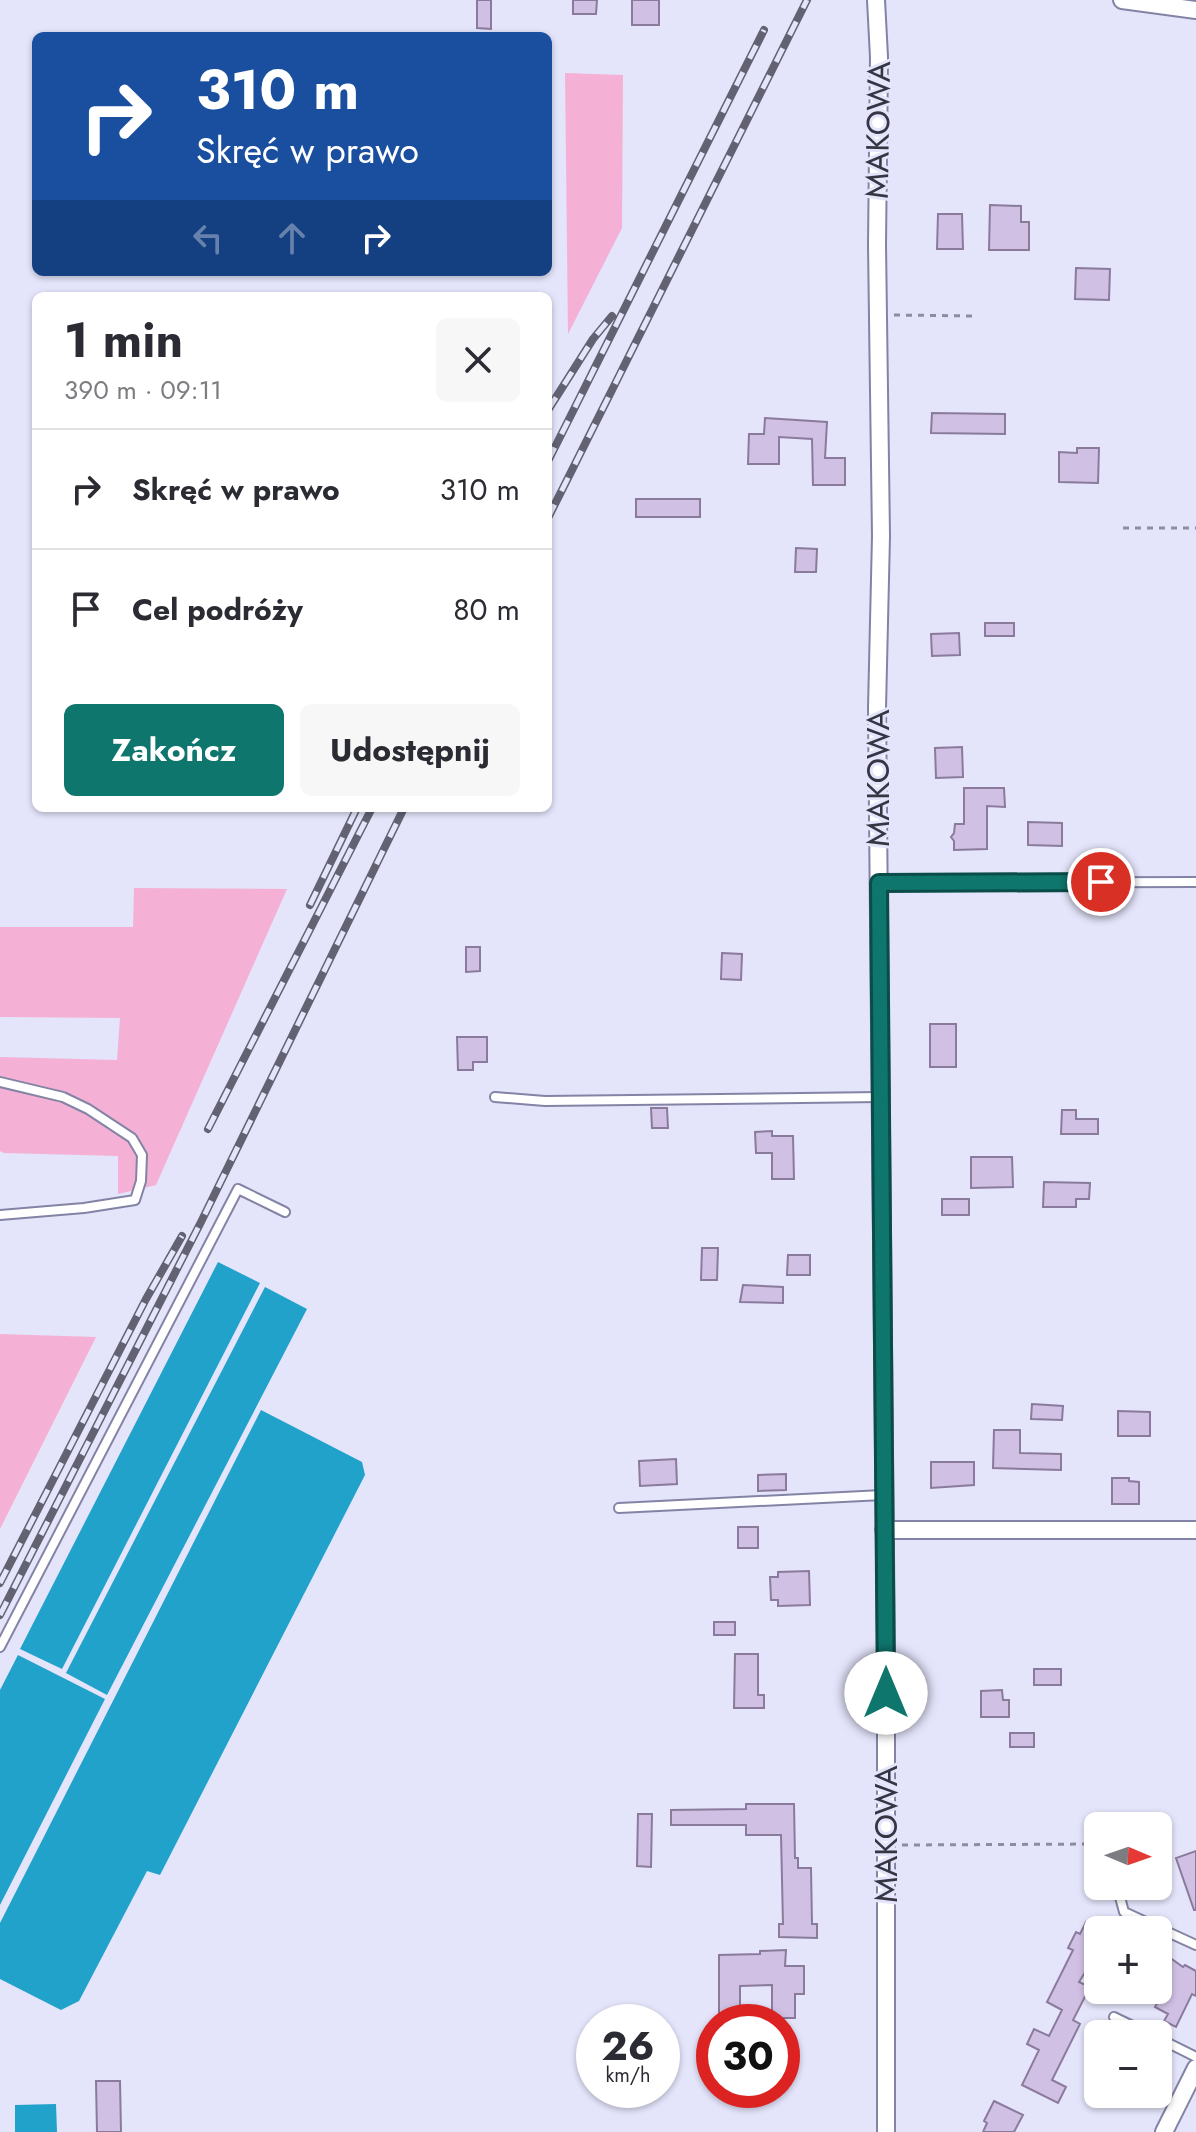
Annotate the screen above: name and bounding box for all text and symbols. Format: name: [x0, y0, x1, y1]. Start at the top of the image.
text: 310 m: [196, 49, 359, 130]
street label: MAKOWA: [854, 61, 902, 199]
icon: right: [64, 64, 168, 168]
text: Skręć w prawo: [196, 124, 419, 176]
icon: left: [186, 216, 230, 260]
icon: ahead: [270, 216, 314, 260]
icon: right: [354, 216, 398, 260]
text: 1 min: [64, 306, 183, 375]
button: close: [436, 318, 520, 402]
text: 390 m · 09:11: [64, 371, 222, 409]
icon: right: [64, 467, 108, 511]
text: Skręć w prawo: [132, 468, 340, 511]
text: 310 m: [440, 468, 520, 511]
icon: arrive: [64, 587, 108, 631]
text: Cel podróży: [132, 588, 303, 631]
text: 80 m: [453, 588, 520, 631]
button: Zakończ: [64, 704, 284, 796]
button: Udostępnij: [300, 704, 520, 796]
street label: MAKOWA: [855, 709, 901, 847]
pin: [1067, 848, 1135, 916]
icon: arrive: [1079, 860, 1123, 904]
position arrow: [844, 1651, 928, 1735]
street label: MAKOWA: [863, 1765, 909, 1903]
north arrow: [1084, 1812, 1172, 1900]
map controls: [1084, 1812, 1172, 2108]
button: +: [1084, 1916, 1172, 2004]
speed limit sign: 30: [696, 2004, 800, 2108]
text: 26: [602, 2017, 655, 2075]
button: −: [1084, 2020, 1172, 2108]
text: km/h: [605, 2061, 651, 2090]

